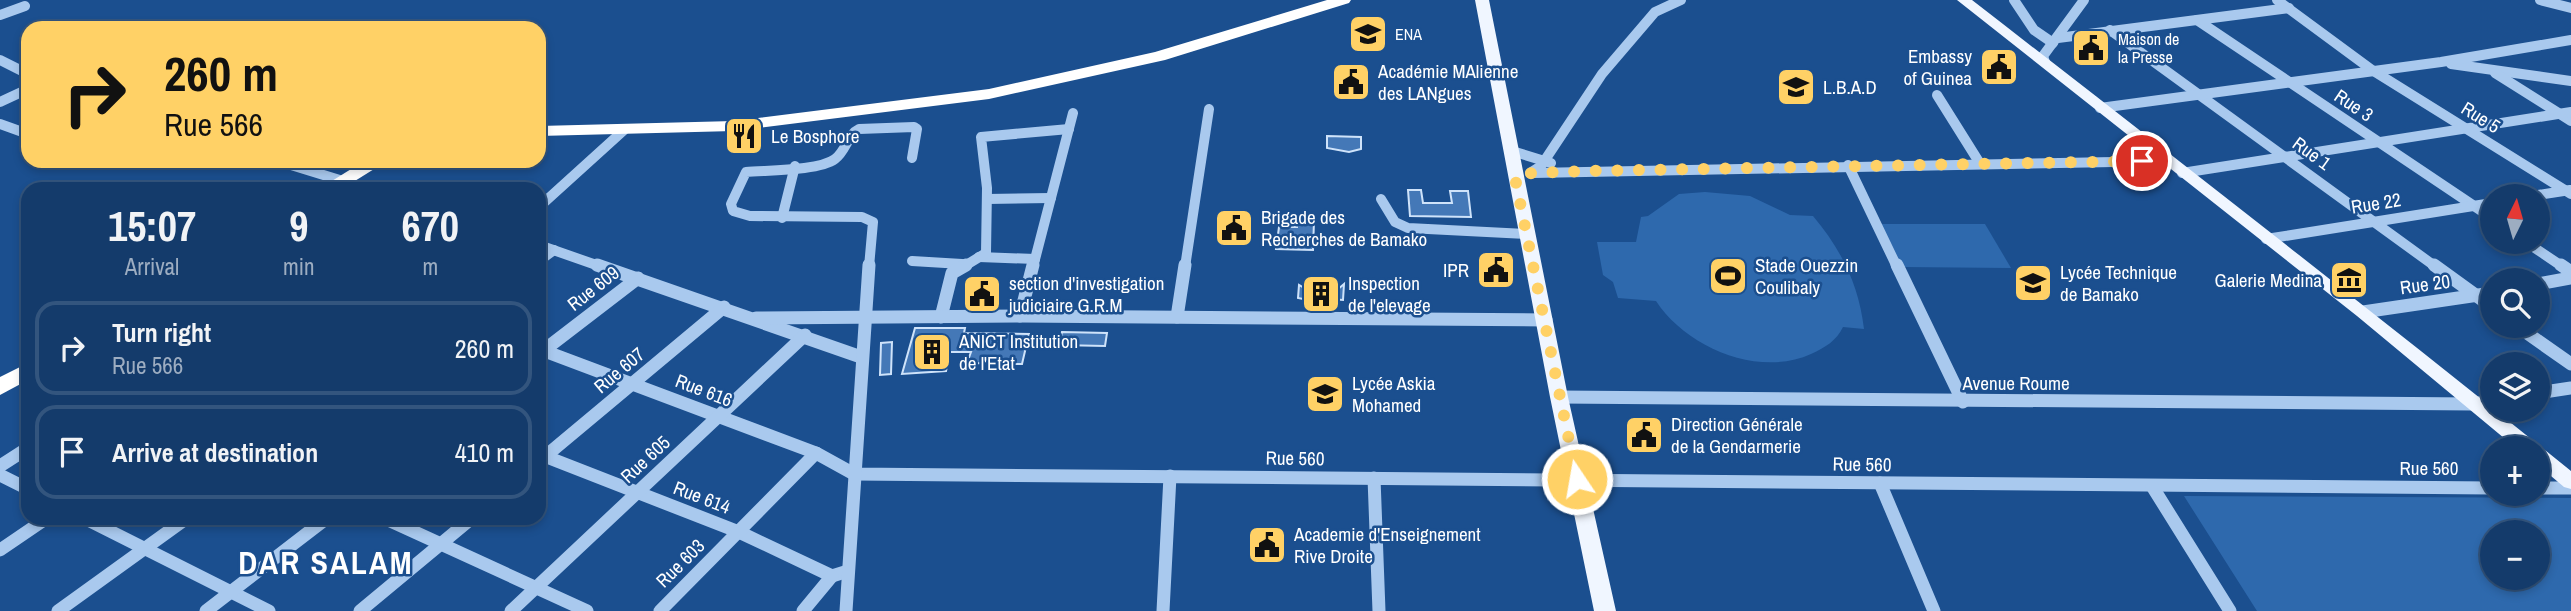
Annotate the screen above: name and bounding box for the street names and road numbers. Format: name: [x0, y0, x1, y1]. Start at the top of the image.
street label: Rue 3: [2329, 83, 2379, 127]
street label: Rue 5: [2456, 95, 2506, 139]
street label: Rue 1: [2288, 130, 2337, 176]
street label: Rue 22: [2349, 186, 2403, 220]
street label: Rue 609: [562, 260, 624, 316]
street label: Rue 20: [2398, 268, 2452, 300]
street label: Rue 607: [588, 341, 650, 399]
street label: Rue 616: [672, 367, 736, 413]
street label: Avenue Roume: [1961, 370, 2070, 396]
street label: Rue 605: [615, 429, 676, 489]
street label: Rue 560: [1265, 444, 1325, 472]
street label: Rue 560: [1832, 450, 1892, 478]
street label: Rue 560: [2400, 455, 2458, 481]
street label: Rue 614: [670, 474, 734, 520]
street label: Rue 603: [650, 533, 710, 593]

